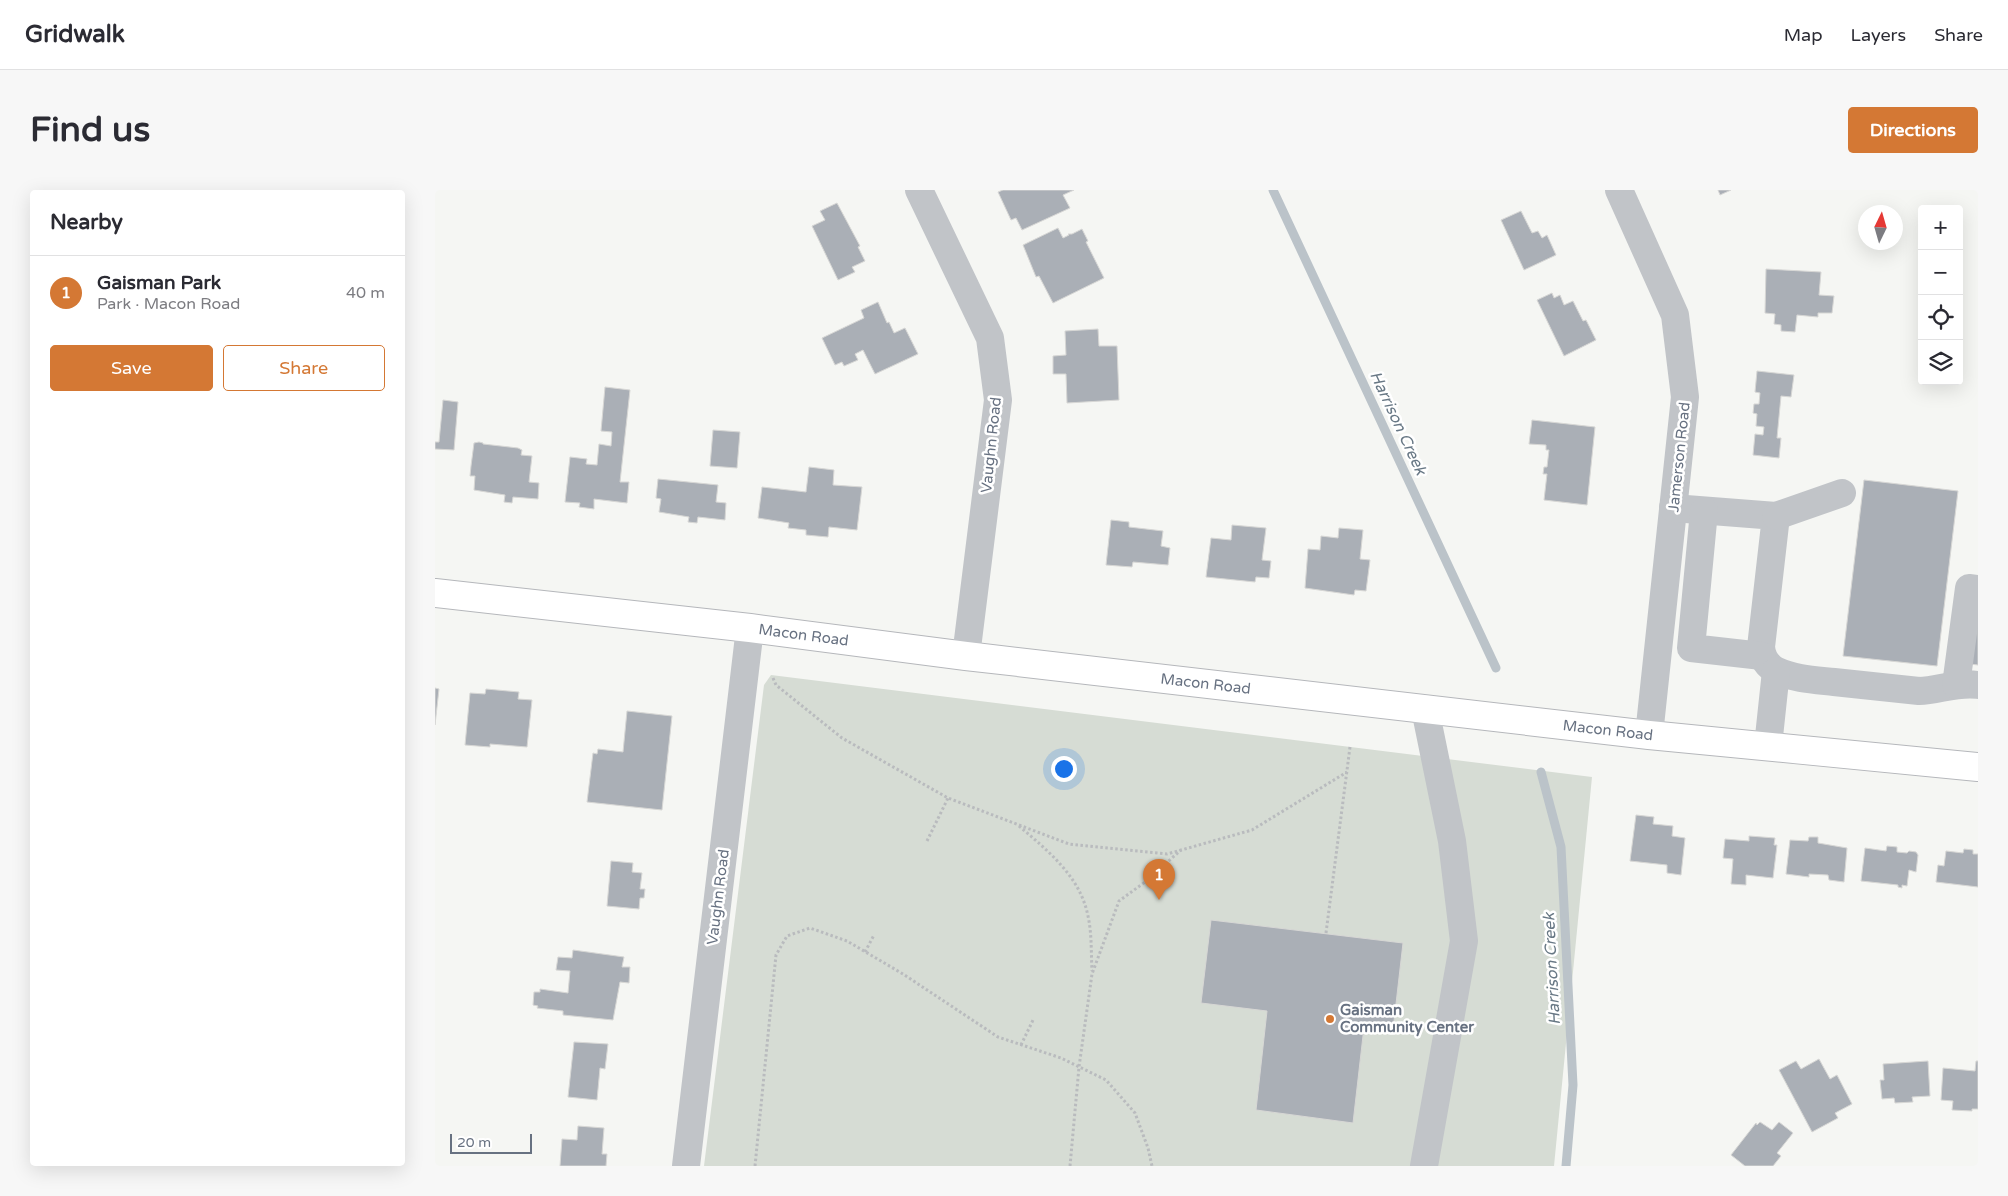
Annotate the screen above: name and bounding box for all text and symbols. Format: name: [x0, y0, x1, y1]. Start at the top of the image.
text: Gridwalk: [25, 20, 125, 49]
text: Map: [1784, 24, 1823, 46]
text: Layers: [1851, 24, 1906, 46]
text: Share: [1934, 24, 1983, 46]
button: Directions: [1848, 107, 1978, 153]
text: Find us: [30, 109, 150, 151]
north arrow: [1858, 205, 1903, 250]
map controls: [1918, 205, 1963, 385]
button: +: [1918, 205, 1963, 250]
text: Nearby: [50, 210, 123, 235]
button: −: [1918, 250, 1963, 295]
text: Gaisman Park: [97, 272, 221, 294]
text: 1: [61, 283, 71, 303]
text: 40 m: [346, 283, 385, 303]
text: Park · Macon Road: [97, 294, 240, 314]
button: locate: [1918, 295, 1963, 340]
button: layers: [1918, 340, 1963, 385]
button: Save: [50, 345, 213, 391]
button: Share: [223, 345, 385, 391]
water label: Harrison Creek: [1365, 368, 1431, 479]
street label: Vaughn Road: [977, 396, 1005, 494]
street label: Jamerson Road: [1664, 401, 1694, 513]
street label: Macon Road: [757, 620, 850, 650]
street label: Macon Road: [1160, 670, 1252, 698]
street label: Macon Road: [1562, 716, 1654, 744]
your location: [1051, 756, 1077, 782]
street label: Vaughn Road: [703, 848, 733, 946]
pin: 1: [1143, 859, 1175, 900]
water label: Harrison Creek: [1539, 911, 1565, 1026]
place label: Gaisman Community Center: [1340, 1001, 1474, 1037]
marker: Gaisman Community Center: [1324, 1013, 1336, 1025]
scale bar: [450, 1131, 533, 1154]
text: 20 m: [457, 1134, 491, 1151]

